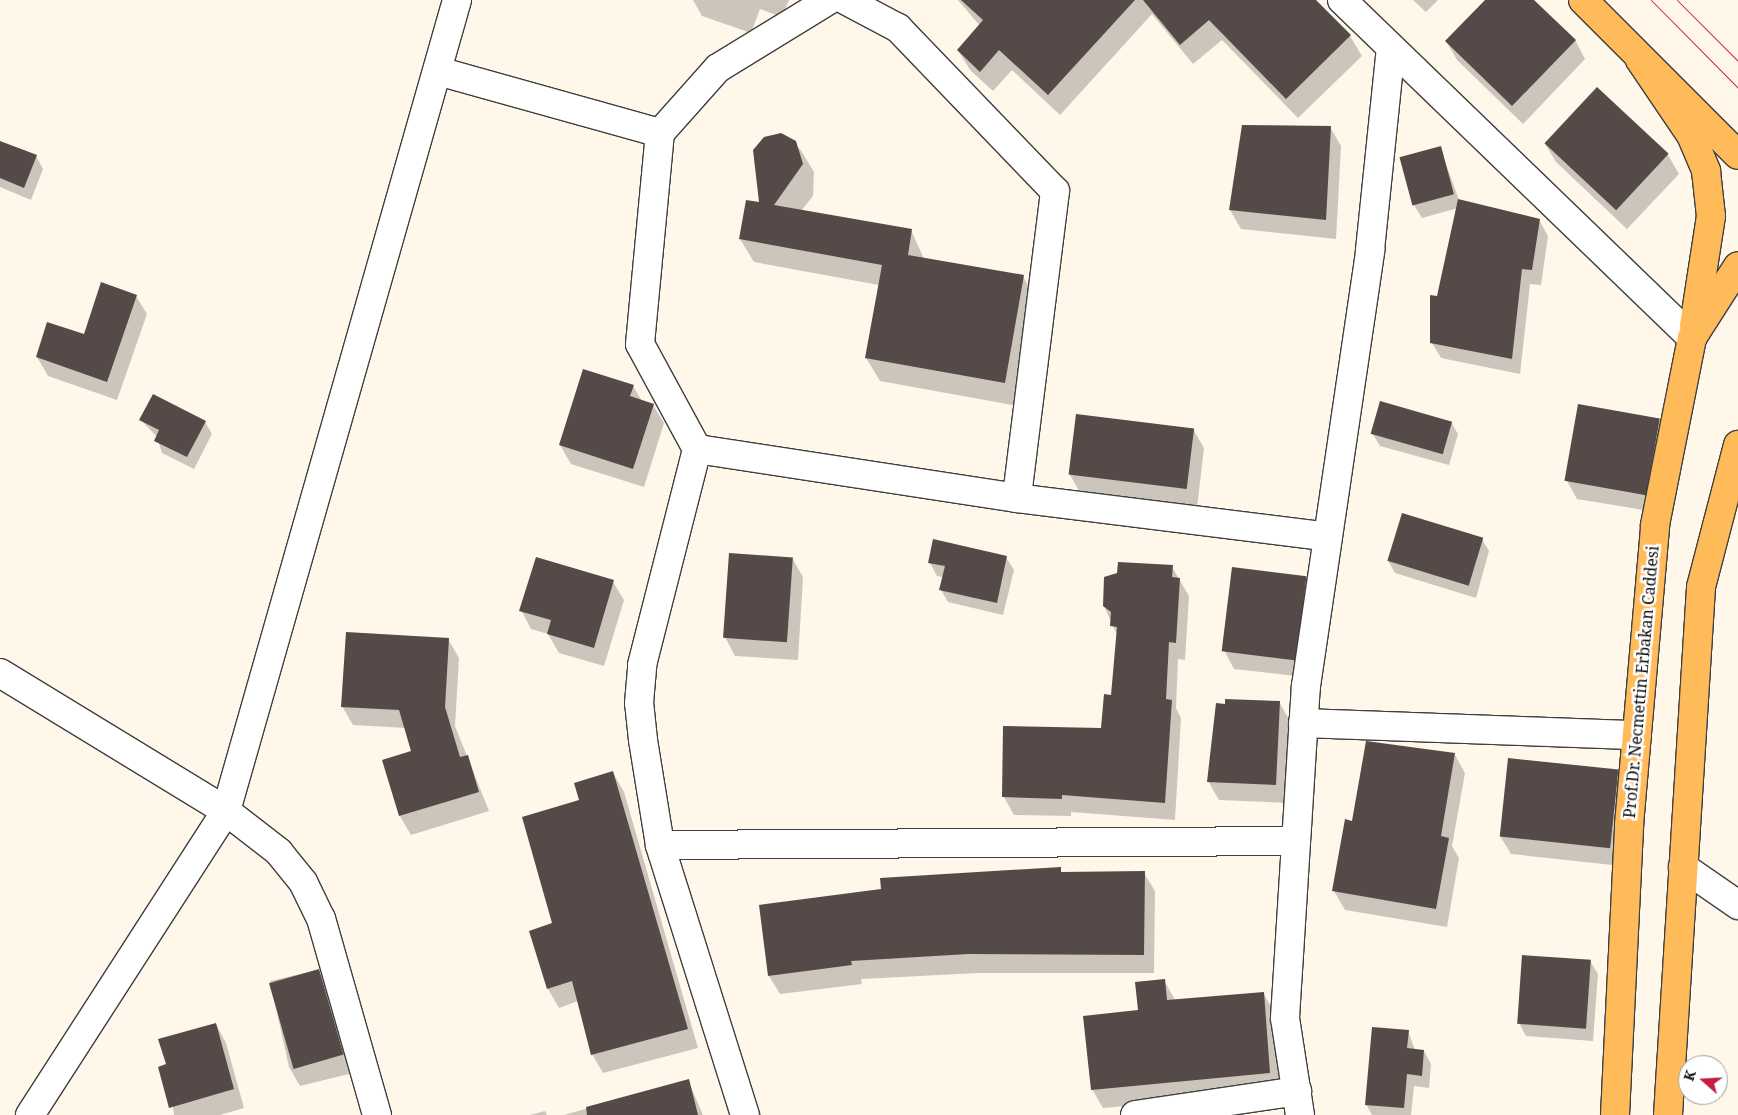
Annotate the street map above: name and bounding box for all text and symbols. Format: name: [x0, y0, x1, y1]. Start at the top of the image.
street label: Prof.Dr. Necmettin Erbakan Caddesi: [1620, 545, 1662, 819]
north arrow: [1678, 1055, 1728, 1105]
text: K: [1679, 1067, 1700, 1083]

